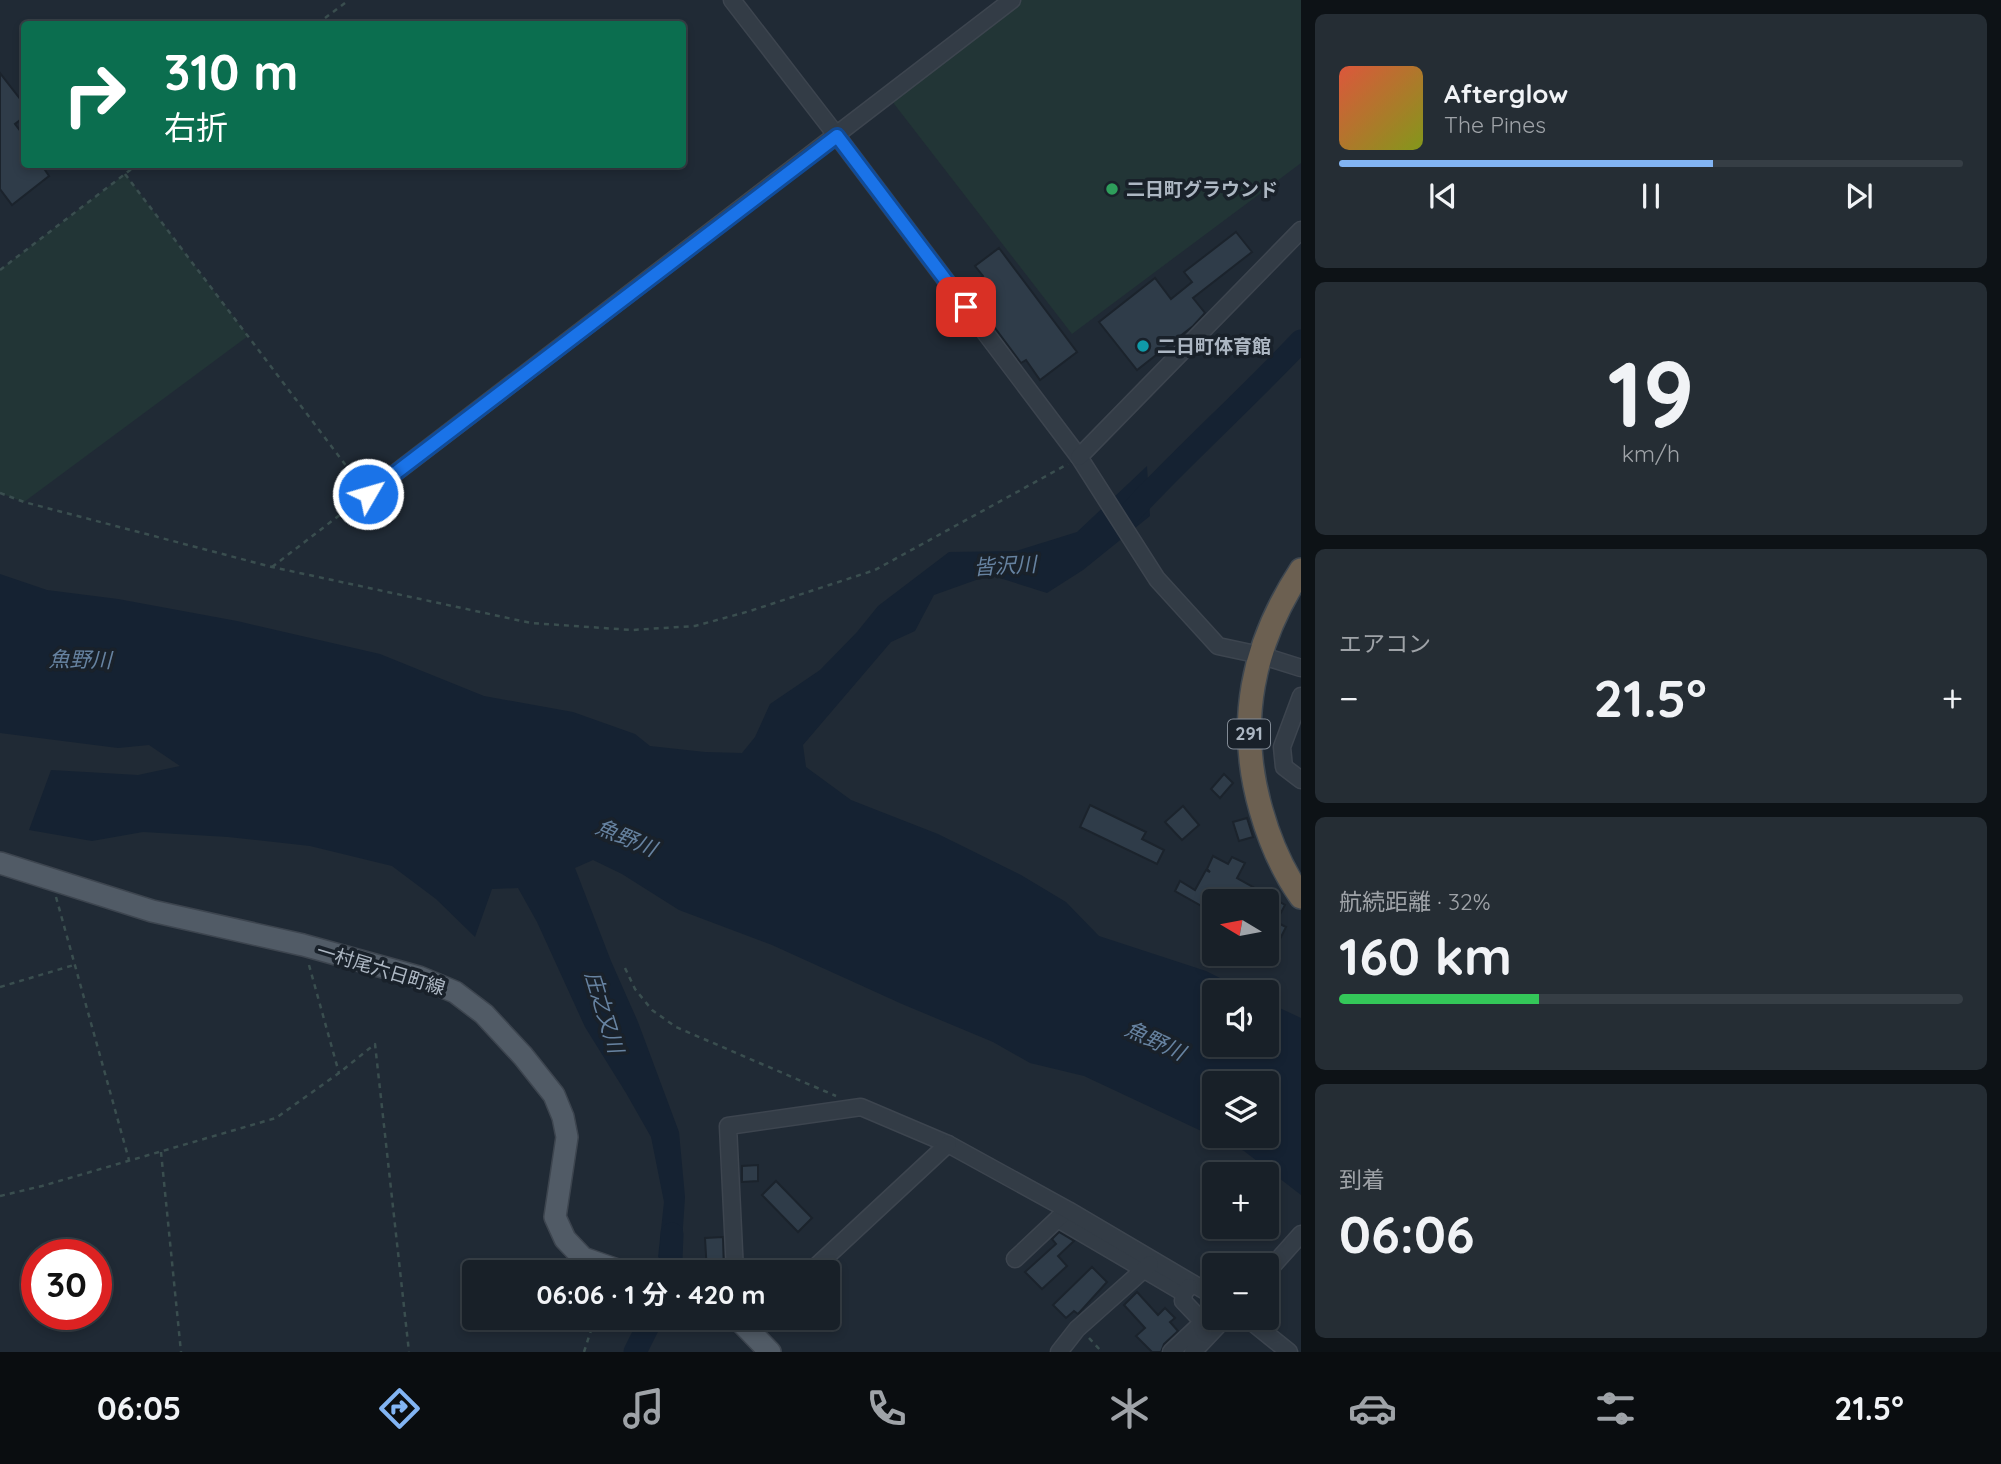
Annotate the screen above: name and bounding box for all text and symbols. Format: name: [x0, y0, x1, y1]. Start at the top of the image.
text: 310 m: [164, 41, 298, 102]
icon: right: [49, 49, 140, 140]
text: Afterglow: [1444, 77, 1568, 110]
text: 右折: [164, 107, 228, 147]
text: The Pines: [1444, 110, 1546, 139]
place label: 二日町グラウンド: [1126, 177, 1278, 201]
icon: previous: [1424, 177, 1462, 215]
icon: pause: [1632, 177, 1670, 215]
icon: next: [1840, 177, 1878, 215]
marker: 二日町グラウンド: [1104, 181, 1120, 197]
pin: [936, 277, 996, 337]
icon: arrive: [947, 288, 985, 326]
place label: 二日町体育館: [1157, 334, 1271, 358]
text: 19: [1607, 336, 1695, 450]
marker: 二日町体育館: [1135, 338, 1151, 354]
text: km/h: [1622, 439, 1680, 468]
position arrow: [331, 457, 405, 531]
water label: 皆沢川: [973, 550, 1039, 580]
text: エアコン: [1339, 629, 1431, 658]
water label: 魚野川: [48, 645, 114, 673]
text: 21.5°: [1594, 665, 1707, 730]
text: −: [1339, 674, 1359, 722]
text: +: [1942, 674, 1963, 722]
road number: 291: [1228, 720, 1270, 748]
water label: 魚野川: [592, 813, 662, 862]
text: 航続距離 · 32%: [1339, 887, 1491, 916]
north arrow: [1202, 889, 1279, 966]
map controls: [1202, 889, 1279, 1330]
text: 160 km: [1339, 923, 1512, 988]
street label: 一村尾六日町線: [314, 938, 448, 1000]
water label: 庄之又川: [580, 968, 630, 1058]
button: sound: [1202, 980, 1279, 1057]
water label: 魚野川: [1121, 1015, 1191, 1066]
button: layers: [1202, 1071, 1279, 1148]
button: +: [1202, 1162, 1279, 1239]
text: 到着: [1339, 1165, 1385, 1194]
text: 06:06: [1339, 1201, 1475, 1266]
speed limit sign: 30: [21, 1239, 112, 1330]
button: −: [1202, 1253, 1279, 1330]
text: 06:06 · 1 分 · 420 m: [536, 1278, 766, 1311]
icon: directions: [375, 1384, 424, 1433]
icon: music: [619, 1384, 668, 1433]
icon: phone: [862, 1384, 911, 1433]
icon: climate: [1105, 1384, 1154, 1433]
icon: car: [1348, 1384, 1397, 1433]
icon: filters: [1591, 1384, 1640, 1433]
text: 06:05: [97, 1388, 181, 1428]
text: 21.5°: [1834, 1388, 1904, 1428]

